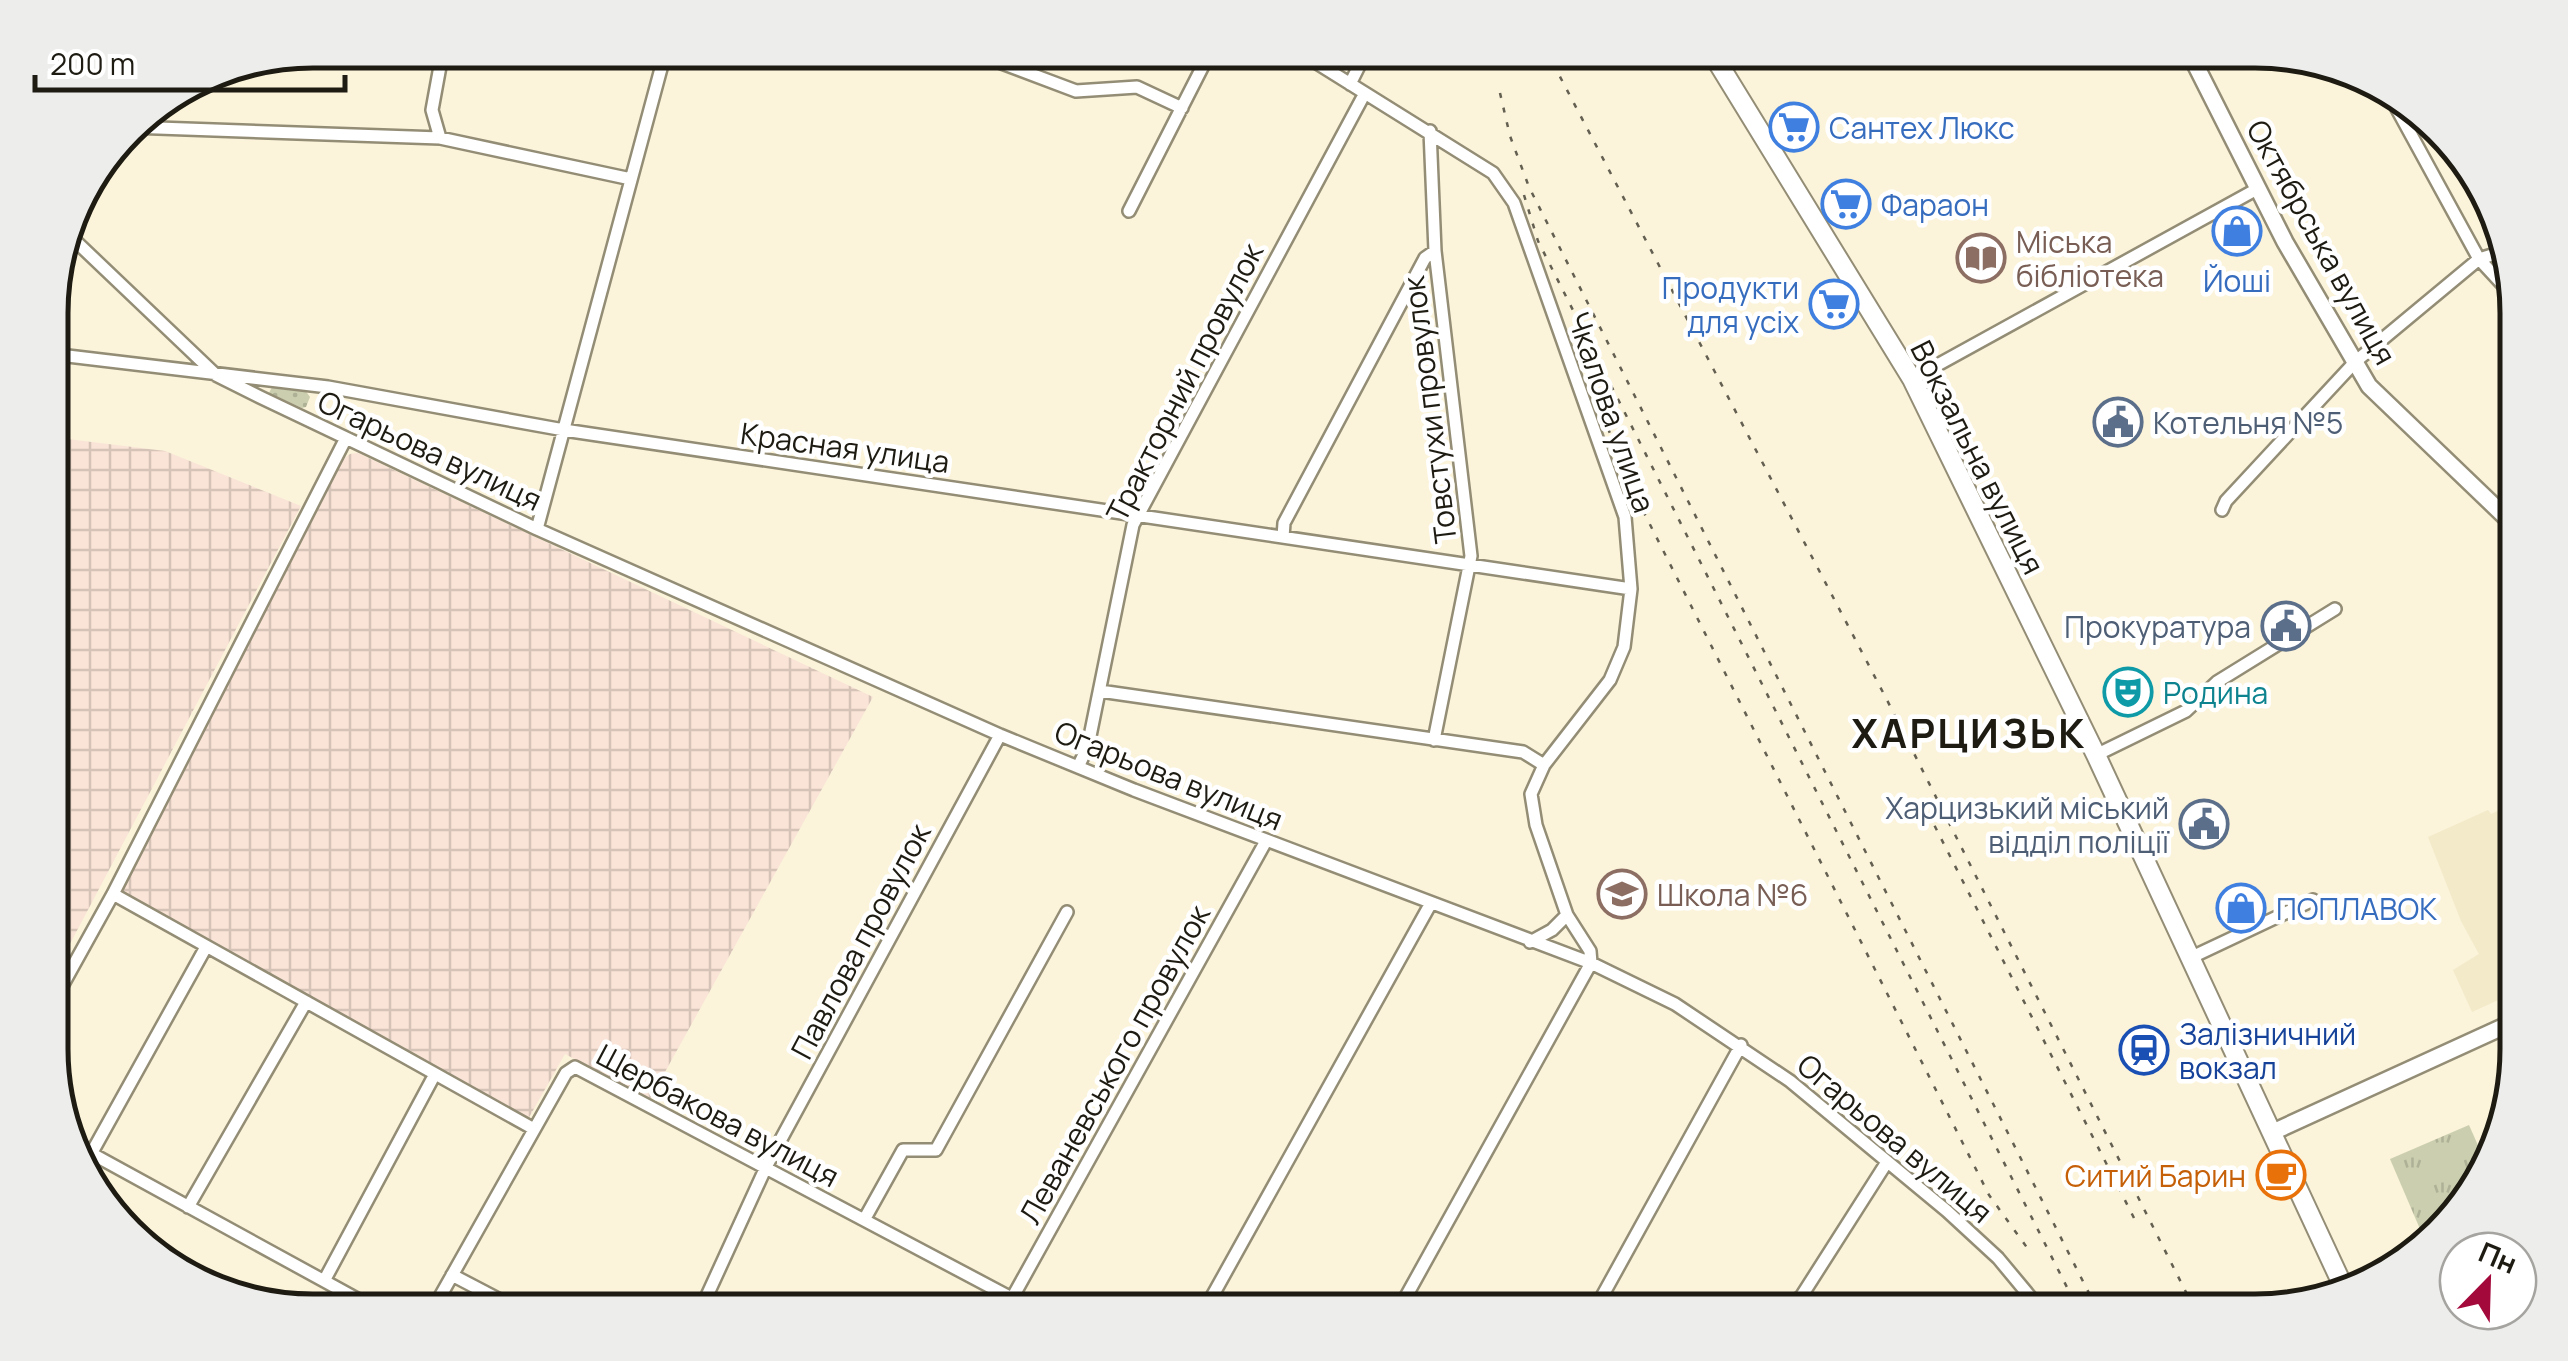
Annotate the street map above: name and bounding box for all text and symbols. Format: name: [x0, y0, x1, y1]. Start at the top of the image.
scale bar: [35, 30, 345, 92]
text: 200 m: [50, 43, 135, 84]
supermarket icon: Сантех Люкс: [1768, 101, 1820, 153]
place label: Сантех Люкс: [1829, 107, 2015, 148]
street label: Октябрська вулиця: [2238, 112, 2406, 372]
supermarket icon: Фараон: [1820, 178, 1872, 230]
place label: Фараон: [1881, 184, 1989, 225]
shop icon: Йоші: [2211, 205, 2263, 257]
place label: Міська бібліотека: [2016, 221, 2164, 296]
library icon: Міська бібліотека: [1955, 232, 2007, 284]
street label: Тракторний провулок: [1096, 235, 1273, 528]
place label: Йоші: [2203, 260, 2271, 301]
place label: Продукти для усіх: [1662, 267, 1799, 342]
street label: Товстухи провулок: [1392, 273, 1466, 546]
supermarket icon: Продукти для усіх: [1808, 278, 1860, 330]
street label: Чкалова улица: [1559, 306, 1665, 518]
street label: Вокзальна вулиця: [1901, 333, 2055, 581]
street label: Огарьова вулиця: [311, 380, 549, 520]
public building icon: Котельня №5: [2092, 396, 2144, 448]
place label: Котельня №5: [2153, 402, 2343, 443]
street label: Красная улица: [738, 412, 952, 482]
public building icon: Прокуратура: [2260, 600, 2312, 652]
place label: Прокуратура: [2064, 606, 2251, 647]
theatre icon: Родина: [2102, 666, 2154, 718]
place label: Родина: [2163, 672, 2268, 713]
district label: ХАРЦИЗЬК: [1851, 705, 2087, 760]
street label: Огарьова вулиця: [1049, 711, 1289, 839]
place label: Харцизький міський відділ поліції: [1885, 787, 2170, 862]
public building icon: Харцизький міський відділ поліції: [2178, 798, 2230, 850]
street label: Павлова провулок: [781, 815, 940, 1066]
school or university icon: Школа №6: [1596, 868, 1648, 920]
place label: Школа №6: [1657, 874, 1808, 915]
shop icon: ПОПЛАВОК: [2215, 882, 2267, 934]
place label: ПОПЛАВОК: [2276, 888, 2437, 929]
street label: Леваневського провулок: [1009, 896, 1219, 1231]
place label: Залізничний вокзал: [2179, 1013, 2356, 1088]
station icon: Залізничний вокзал: [2118, 1024, 2170, 1076]
street label: Щербакова вулиця: [590, 1034, 846, 1196]
street label: Огарьова вулиця: [1789, 1044, 2001, 1232]
cafe icon: Ситий Барин: [2255, 1149, 2307, 1201]
place label: Ситий Барин: [2065, 1155, 2246, 1196]
north arrow: [2438, 1231, 2538, 1331]
text: Пн: [2473, 1232, 2523, 1282]

